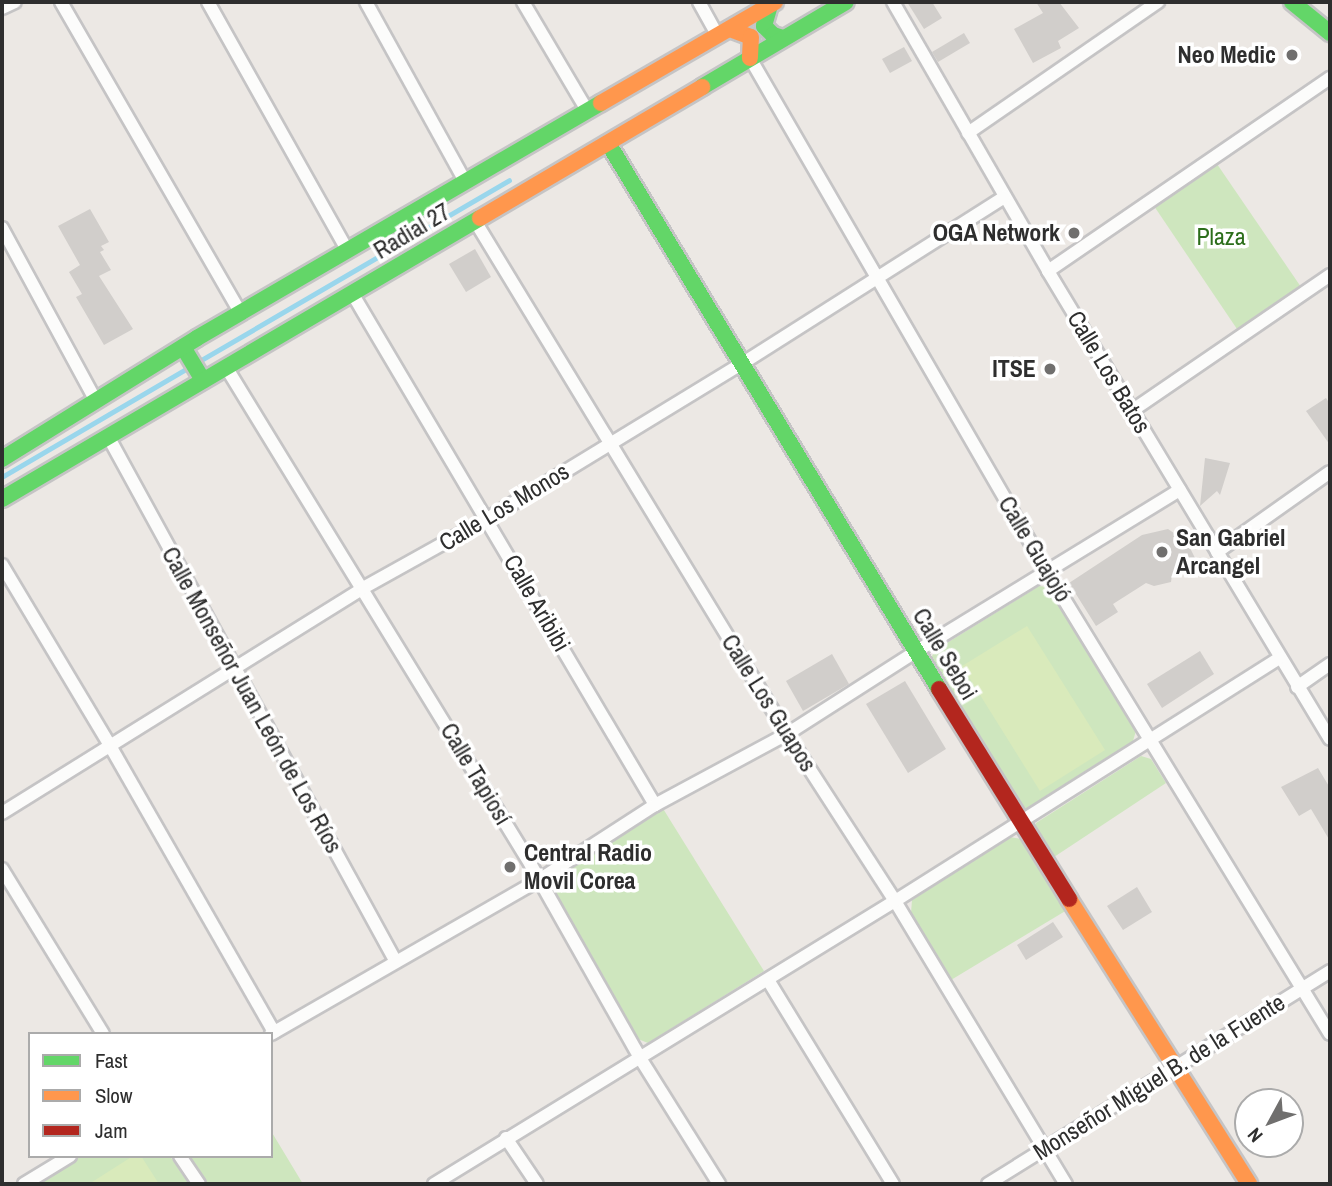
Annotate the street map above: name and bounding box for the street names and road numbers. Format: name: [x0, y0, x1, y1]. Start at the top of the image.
street label: Radial 27: [368, 197, 456, 265]
street label: Calle Los Batos: [1061, 306, 1157, 438]
street label: Calle Los Monos: [434, 457, 574, 557]
street label: Calle Guajojó: [992, 491, 1078, 607]
street label: Calle Monseñor Juan León de Los Ríos: [156, 542, 348, 858]
street label: Calle Aribibi: [497, 549, 577, 657]
street label: Calle Seboi: [906, 603, 984, 705]
street label: Calle Los Guapos: [715, 629, 823, 777]
street label: Calle Tapiosí: [434, 718, 518, 830]
street label: Monseñor Miguel B. de la Fuente: [1028, 988, 1290, 1166]

